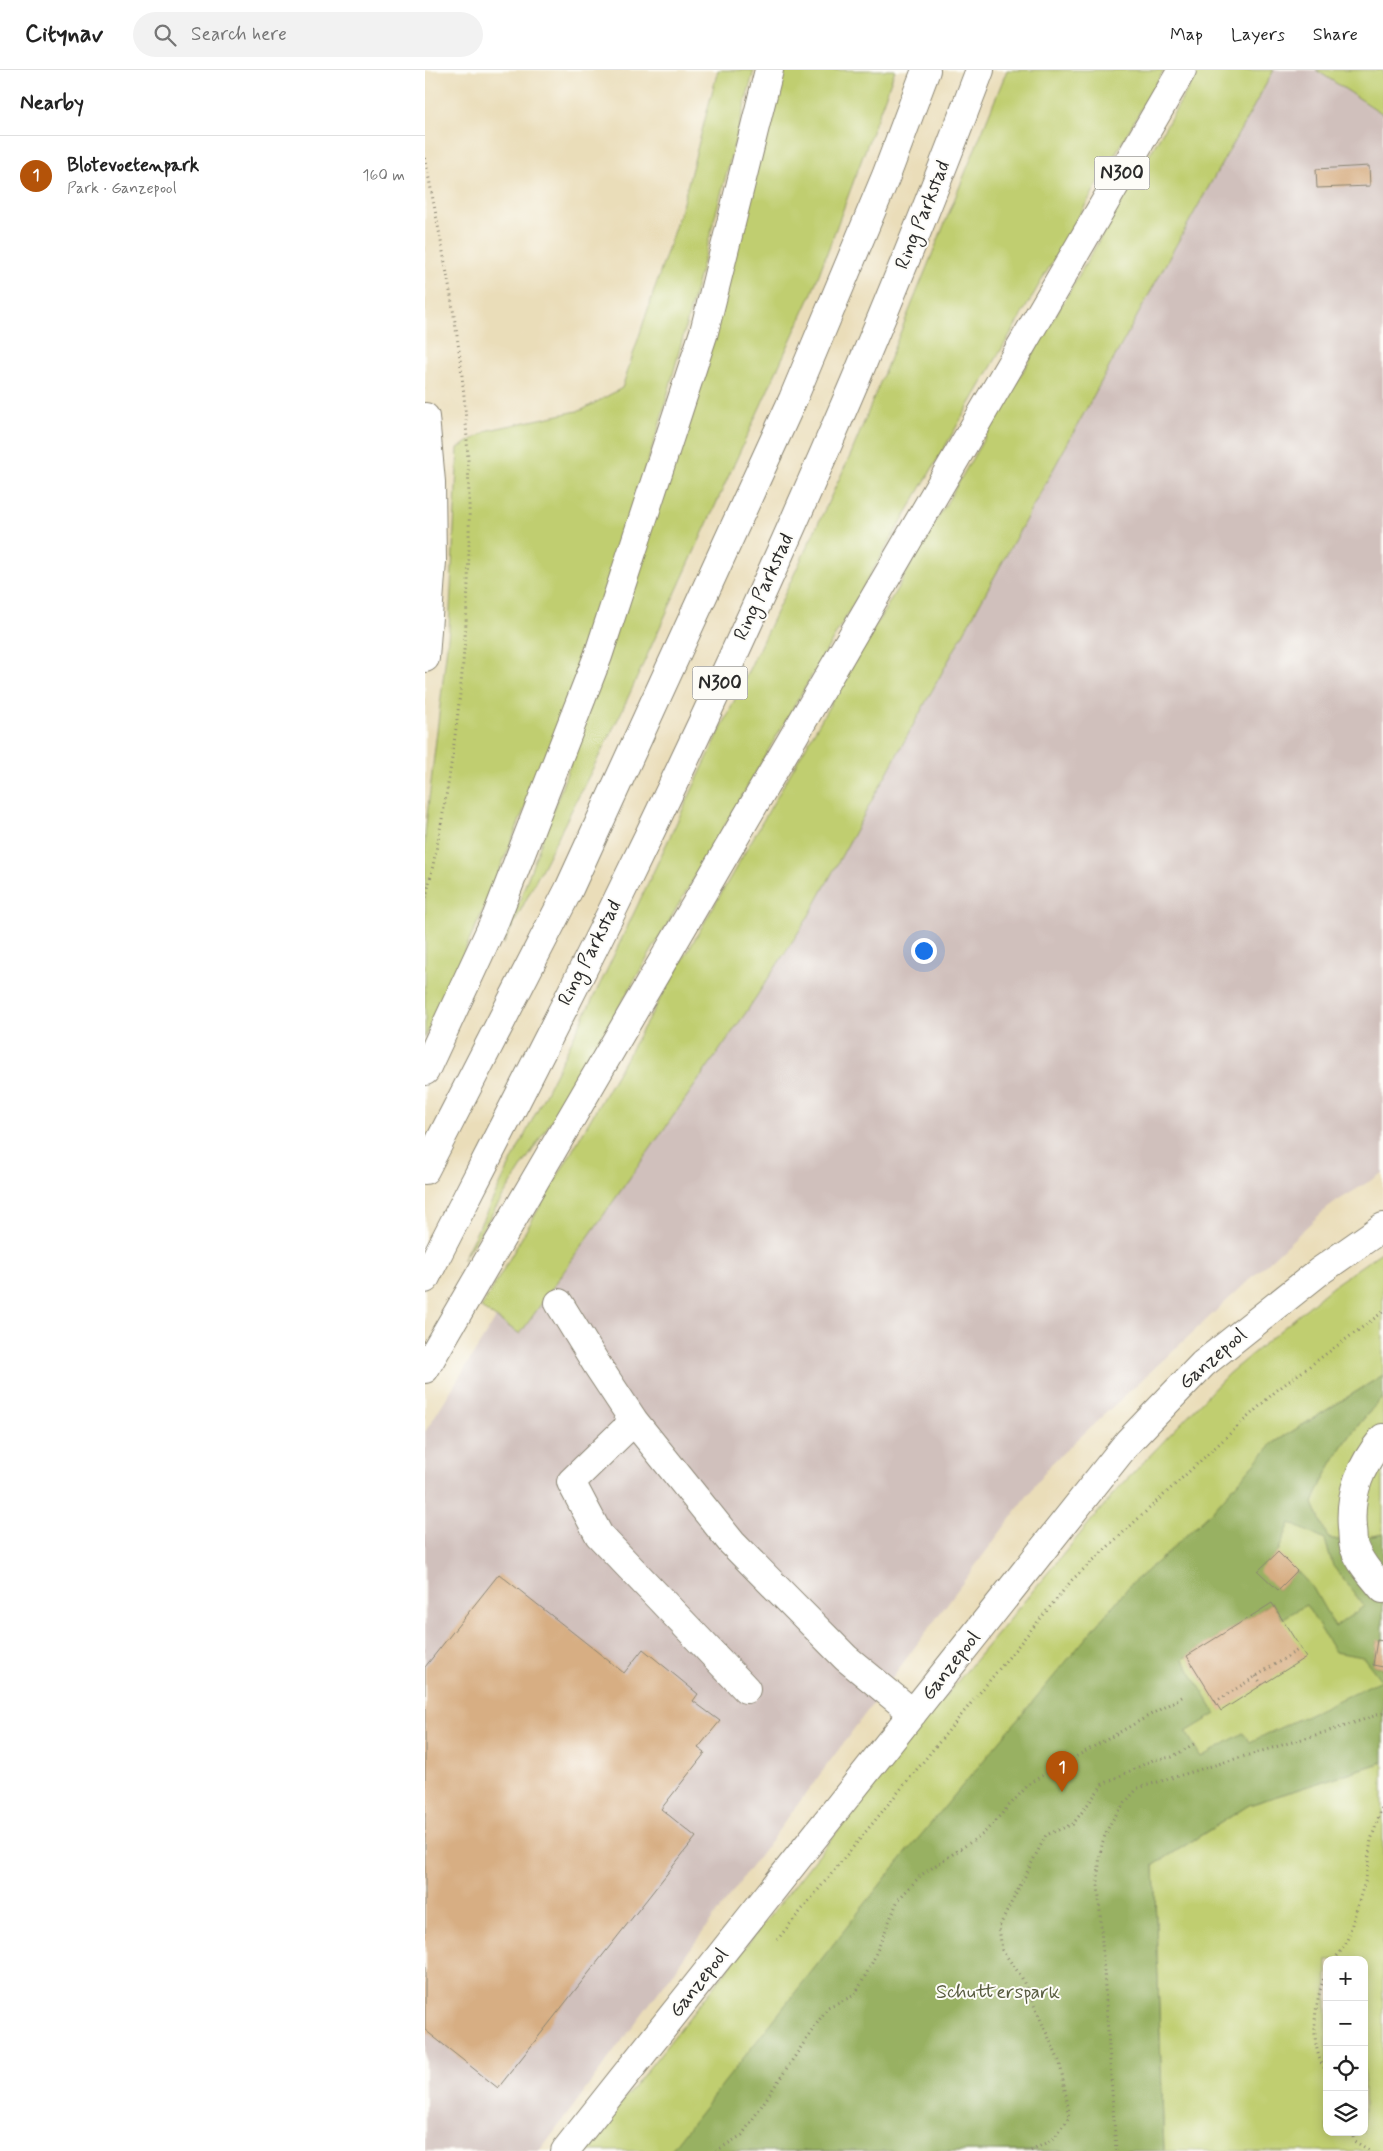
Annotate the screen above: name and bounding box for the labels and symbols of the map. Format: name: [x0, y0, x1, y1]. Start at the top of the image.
road number: N300: [1095, 156, 1149, 190]
street label: Ring Parkstad: [889, 157, 958, 274]
street label: Ring Parkstad: [727, 529, 801, 645]
road number: N300: [693, 666, 747, 700]
street label: Ring Parkstad: [552, 896, 629, 1011]
your location: [911, 938, 937, 964]
street label: Ganzepool: [1173, 1322, 1253, 1396]
street label: Ganzepool: [915, 1625, 987, 1707]
pin: 1: [1046, 1751, 1078, 1792]
street label: Ganzepool: [663, 1942, 735, 2024]
park label: Schutterspark: [936, 1979, 1060, 2006]

